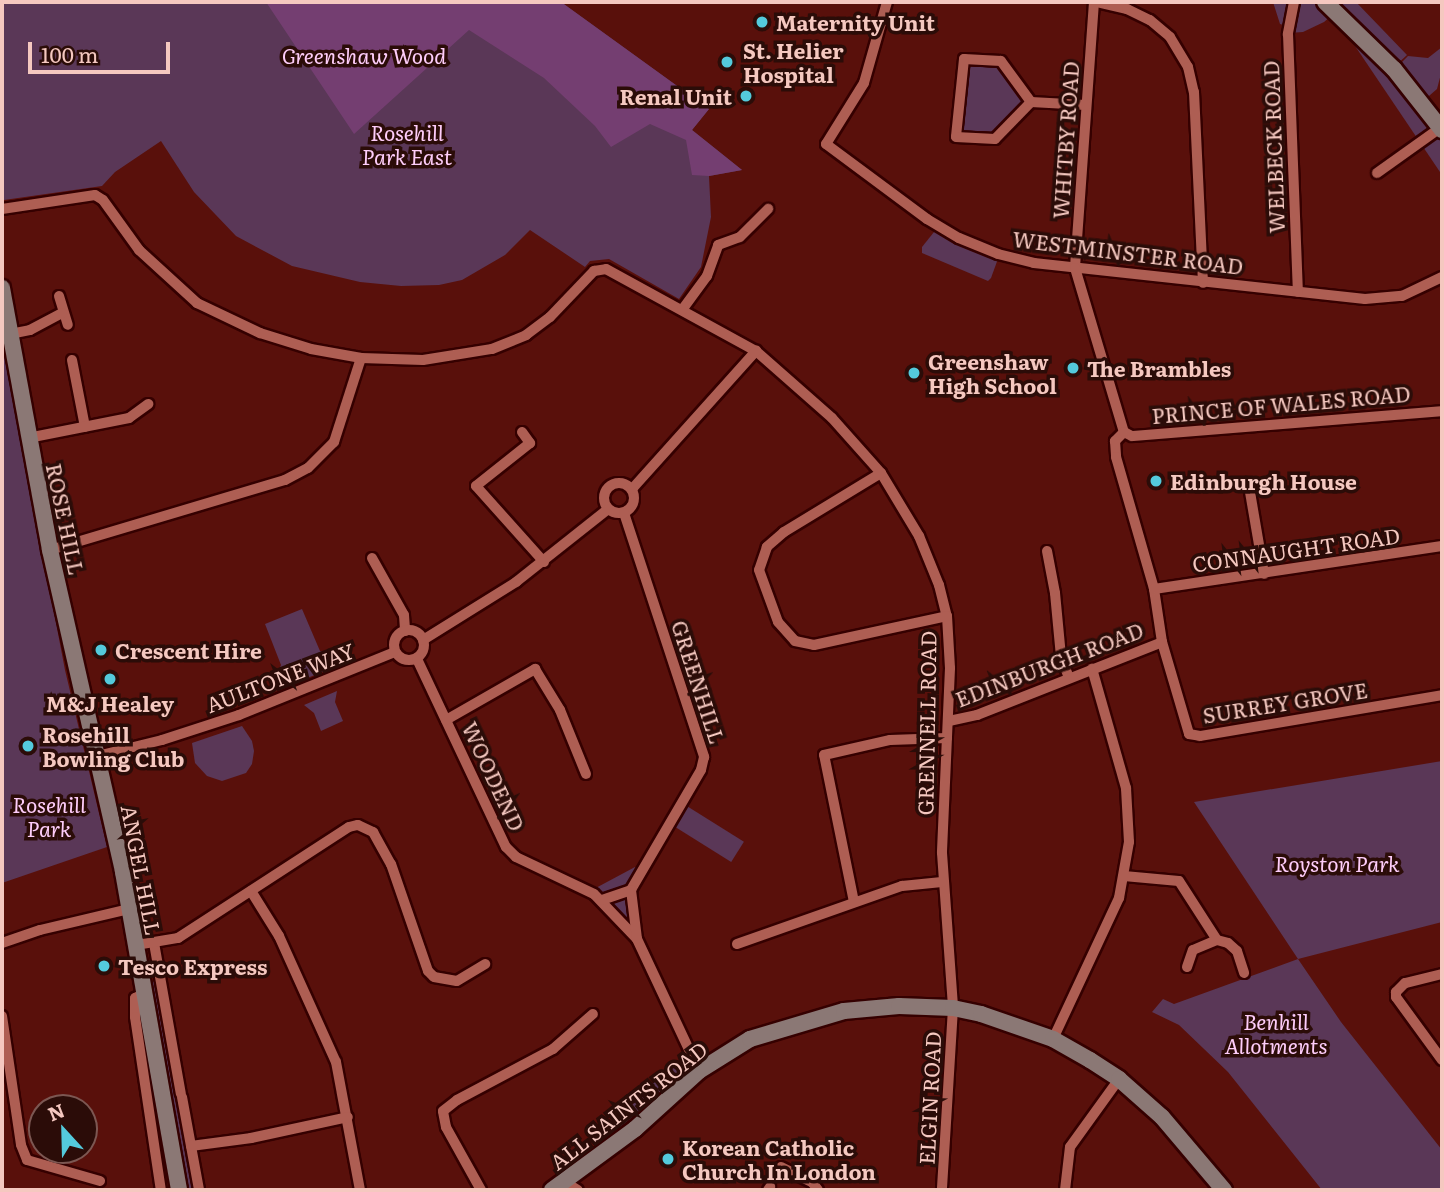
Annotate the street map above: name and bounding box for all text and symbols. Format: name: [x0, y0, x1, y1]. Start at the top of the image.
place label: Maternity Unit: [776, 9, 935, 35]
marker: Maternity Unit: [754, 14, 770, 30]
scale bar: [32, 28, 173, 72]
place label: St. Helier Hospital: [743, 37, 844, 87]
text: 100 m: [41, 38, 98, 69]
park label: Greenshaw Wood: [282, 42, 446, 68]
marker: St. Helier Hospital: [717, 52, 737, 72]
street label: WHITBY ROAD: [1047, 60, 1083, 220]
street label: WELBECK ROAD: [1257, 60, 1289, 234]
place label: Renal Unit: [620, 83, 732, 109]
marker: Renal Unit: [738, 88, 754, 104]
park label: Rosehill Park East: [362, 119, 452, 169]
street label: WESTMINSTER ROAD: [1011, 225, 1245, 279]
place label: Greenshaw High School: [928, 348, 1057, 398]
place label: The Brambles: [1087, 355, 1231, 381]
marker: The Brambles: [1065, 360, 1081, 376]
marker: Greenshaw High School: [906, 365, 922, 381]
street label: PRINCE OF WALES ROAD: [1151, 380, 1411, 428]
street label: ROSE HILL: [42, 461, 90, 577]
place label: Edinburgh House: [1170, 468, 1357, 494]
marker: Edinburgh House: [1148, 473, 1164, 489]
street label: CONNAUGHT ROAD: [1191, 522, 1401, 576]
street label: GREENHILL: [667, 617, 731, 747]
street label: EDINBURGH ROAD: [951, 617, 1147, 711]
street label: GRENNELL ROAD: [912, 630, 940, 816]
place label: Crescent Hire: [115, 637, 262, 663]
street label: AULTONE WAY: [202, 637, 358, 717]
marker: Crescent Hire: [93, 642, 109, 658]
marker: M&J Healey: [102, 671, 118, 687]
street label: SURREY GROVE: [1201, 677, 1369, 727]
place label: M&J Healey: [46, 690, 174, 716]
street label: WOODEND: [458, 717, 530, 835]
place label: Rosehill Bowling Club: [42, 721, 184, 771]
marker: Rosehill Bowling Club: [20, 738, 36, 754]
park label: Rosehill Park: [12, 791, 86, 841]
street label: ANGEL HILL: [117, 803, 167, 937]
park label: Royston Park: [1274, 850, 1400, 876]
place label: Tesco Express: [118, 953, 267, 979]
marker: Tesco Express: [96, 958, 112, 974]
park label: Benhill Allotments: [1224, 1008, 1328, 1058]
street label: ELGIN ROAD: [913, 1031, 945, 1165]
street label: ALL SAINTS ROAD: [544, 1036, 712, 1174]
north arrow: [28, 1094, 98, 1164]
text: N: [43, 1095, 69, 1127]
place label: Korean Catholic Church In London: [682, 1134, 876, 1184]
marker: Korean Catholic Church In London: [660, 1151, 676, 1167]

